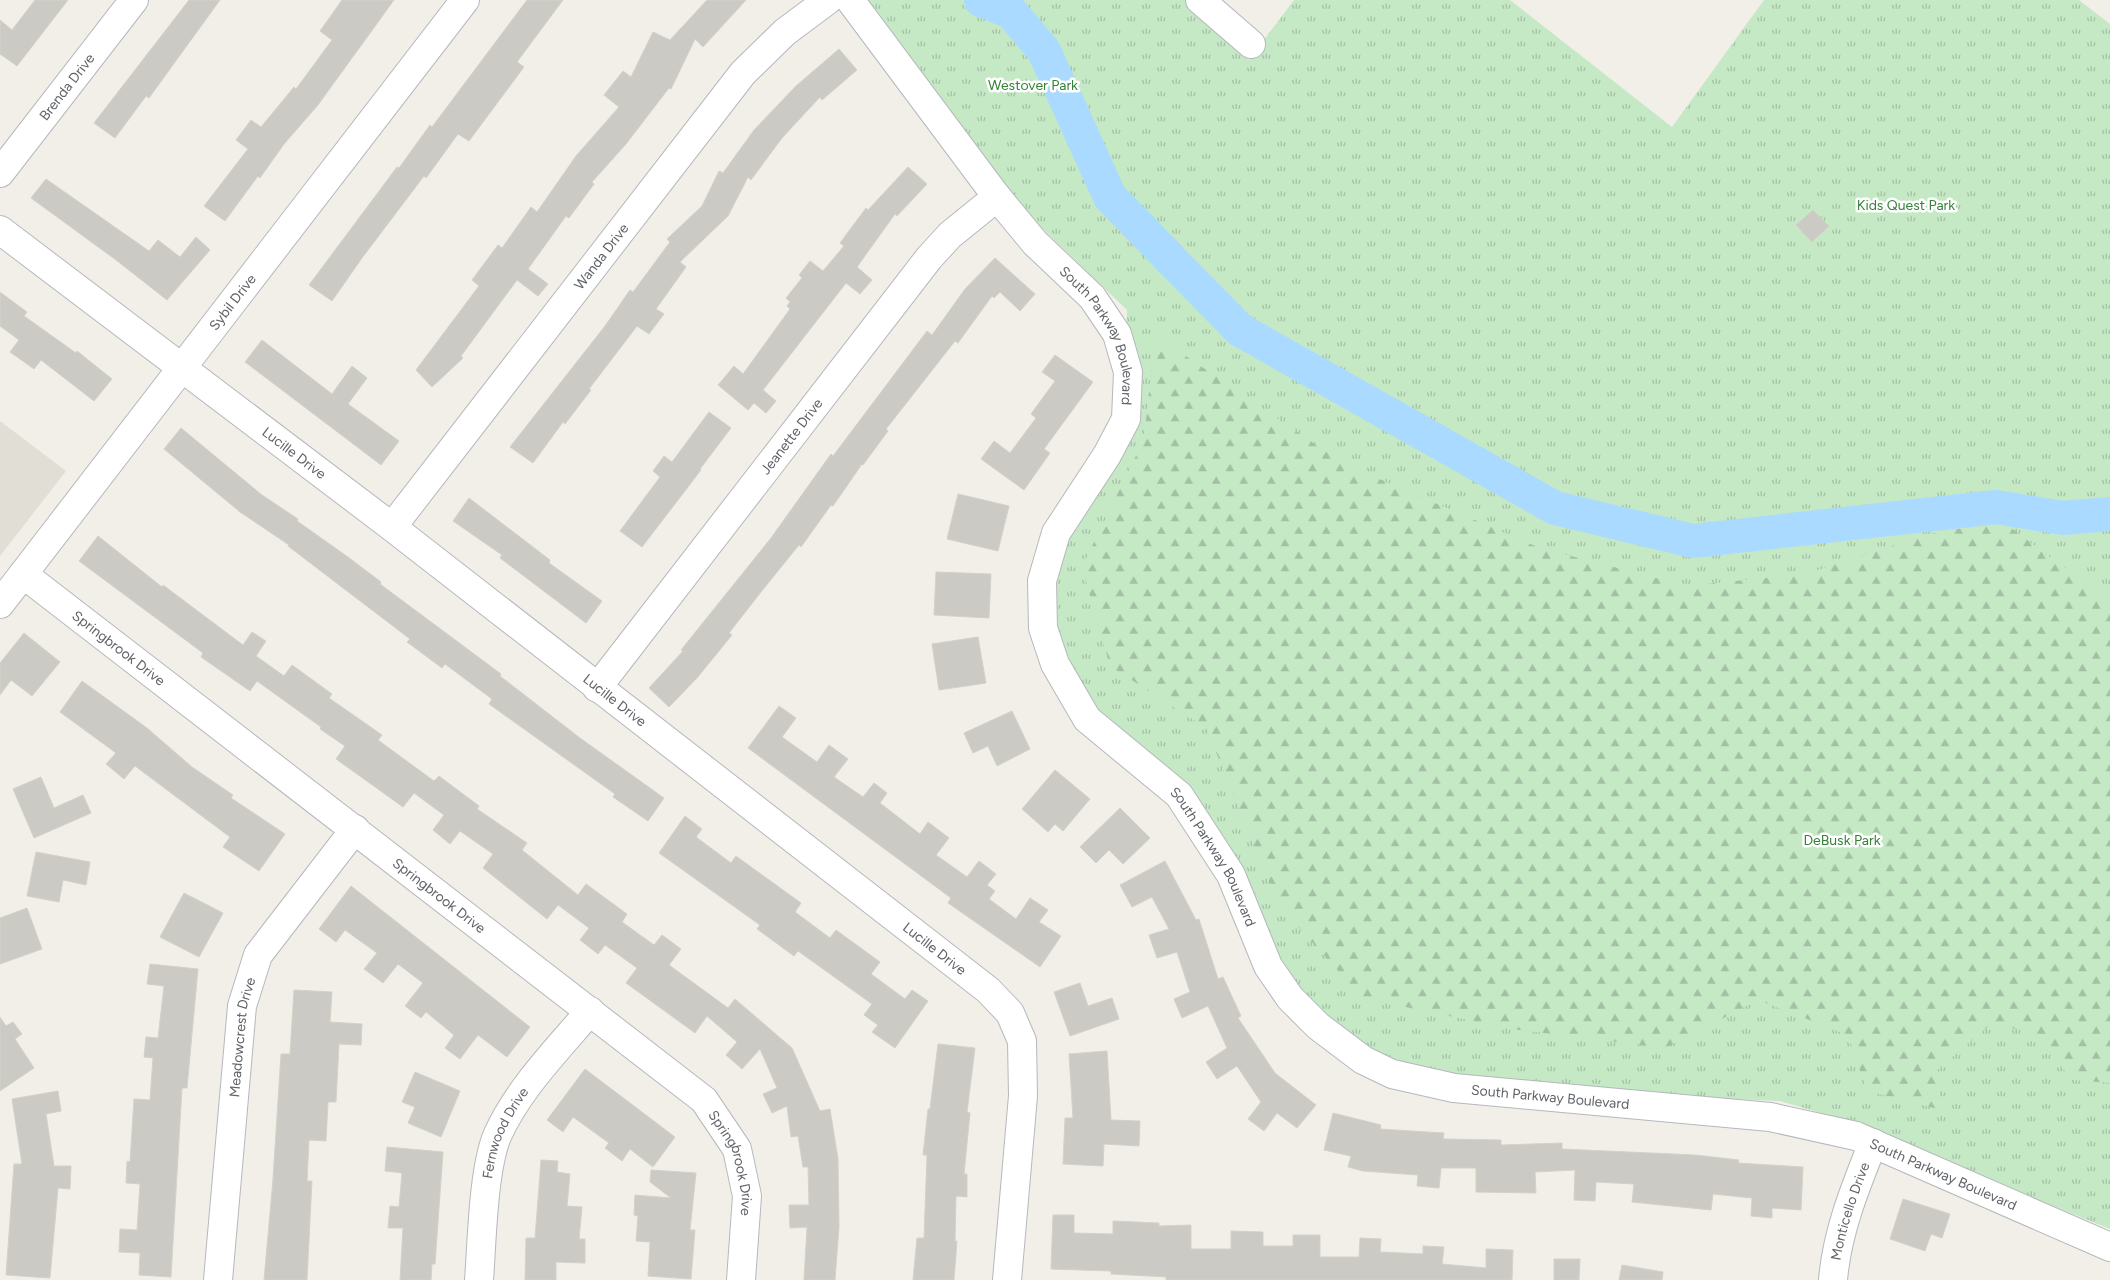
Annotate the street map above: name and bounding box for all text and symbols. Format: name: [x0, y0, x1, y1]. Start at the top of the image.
street label: Brenda Drive: [36, 50, 99, 124]
park label: Westover Park: [988, 77, 1078, 94]
park label: Kids Quest Park: [1857, 197, 1955, 214]
street label: Wanda Drive: [571, 220, 633, 293]
street label: South Parkway Boulevard: [1056, 263, 1136, 405]
street label: Sybil Drive: [206, 271, 260, 334]
street label: Jeanette Drive: [757, 395, 827, 478]
street label: Lucille Drive: [259, 424, 329, 483]
street label: Springbrook Drive: [69, 607, 169, 690]
street label: Lucille Drive: [579, 671, 650, 731]
street label: South Parkway Boulevard: [1167, 783, 1259, 929]
park label: DeBusk Park: [1803, 832, 1881, 849]
street label: Springbrook Drive: [389, 855, 489, 937]
street label: Lucille Drive: [899, 919, 970, 979]
street label: Meadowcrest Drive: [226, 975, 260, 1098]
street label: South Parkway Boulevard: [1470, 1082, 1630, 1113]
street label: Fernwood Drive: [479, 1084, 532, 1180]
street label: Springbrook Drive: [704, 1107, 755, 1217]
street label: South Parkway Boulevard: [1867, 1135, 2019, 1214]
street label: Monticello Drive: [1828, 1160, 1874, 1262]

